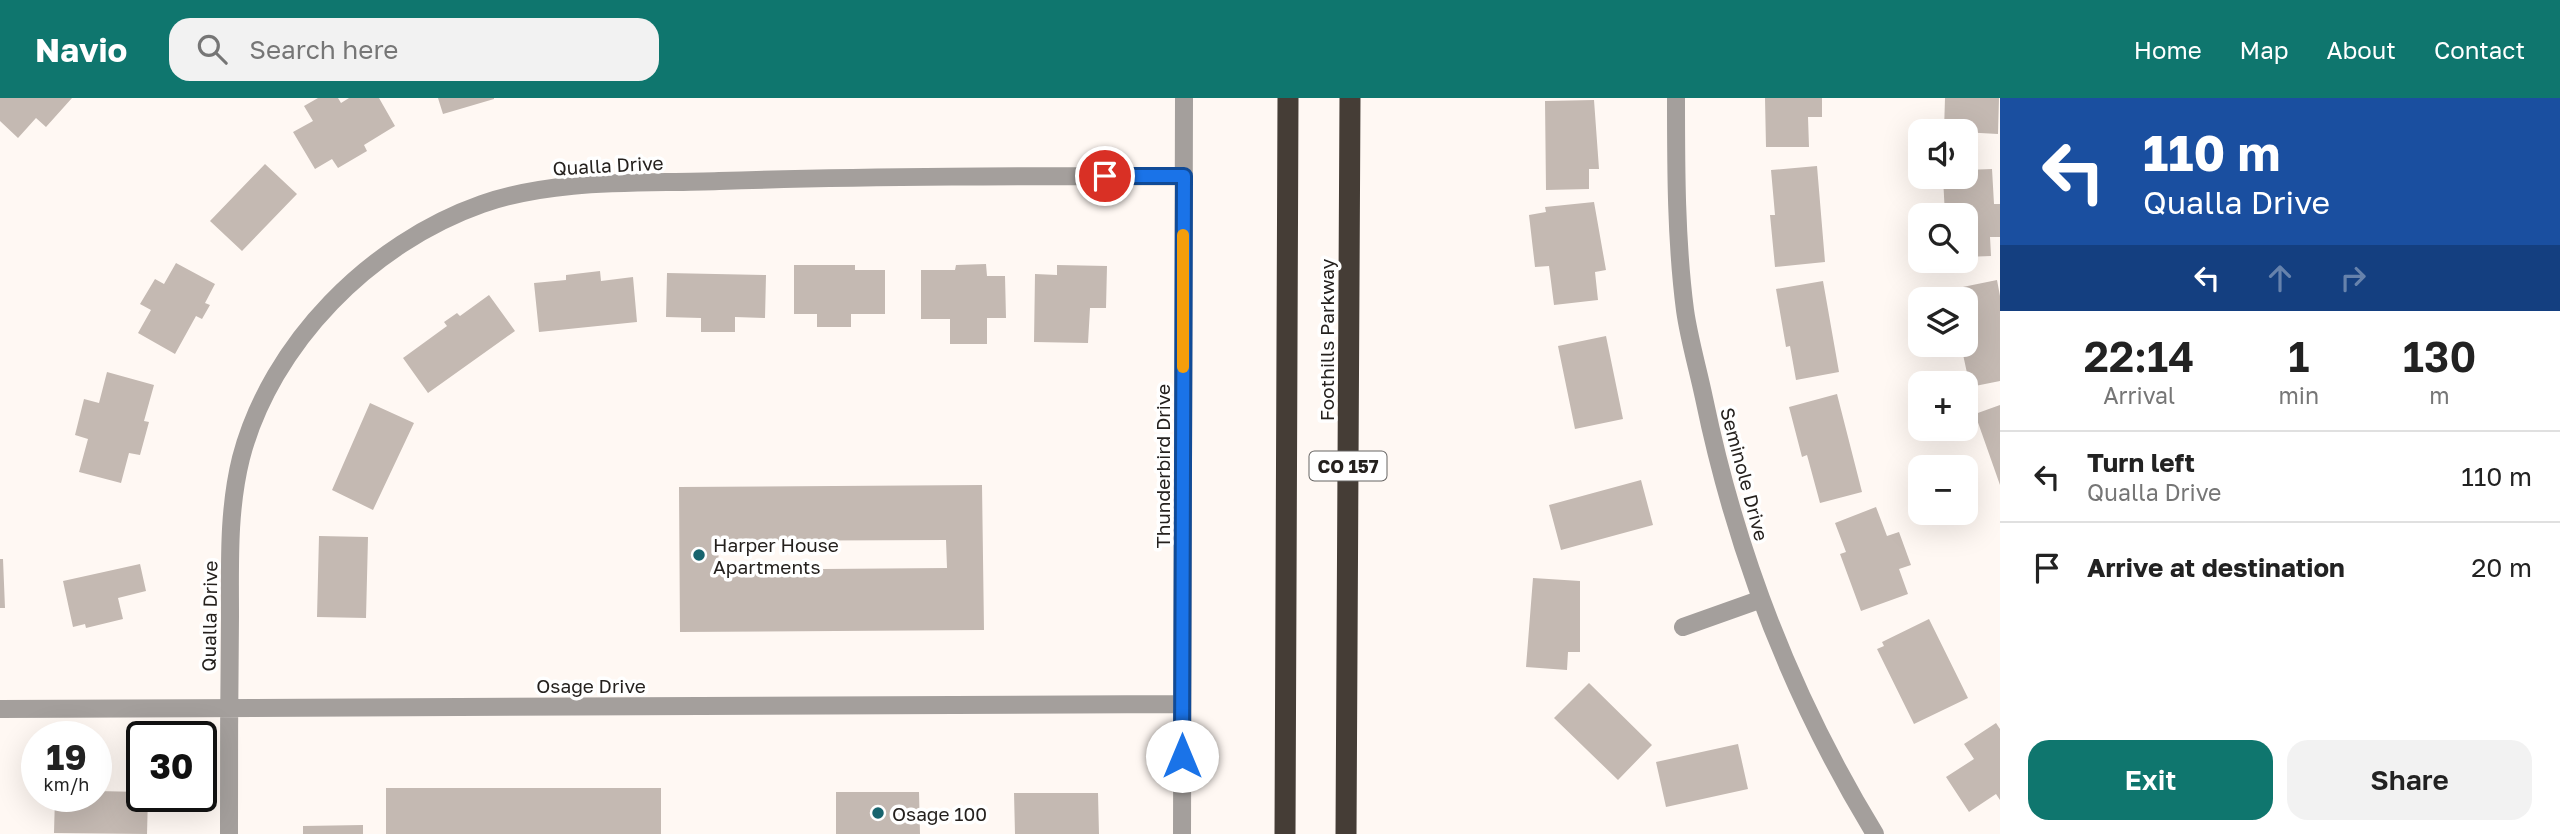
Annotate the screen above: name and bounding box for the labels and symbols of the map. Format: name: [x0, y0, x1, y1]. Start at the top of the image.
pin: [1075, 146, 1135, 206]
street label: Qualla Drive: [552, 151, 664, 179]
street label: Foothills Parkway: [1315, 258, 1338, 421]
street label: Thunderbird Drive: [1151, 384, 1174, 548]
street label: Seminole Drive: [1716, 405, 1774, 543]
road number: CO 157: [1310, 452, 1386, 480]
place label: Harper House Apartments: [713, 533, 839, 578]
marker: Harper House Apartments: [691, 547, 707, 563]
street label: Qualla Drive: [197, 560, 221, 672]
street label: Osage Drive: [536, 674, 646, 697]
position arrow: [1145, 719, 1219, 793]
speed limit sign: 30: [126, 721, 217, 812]
place label: Osage 100: [892, 802, 987, 825]
marker: Osage 100: [870, 805, 886, 821]

